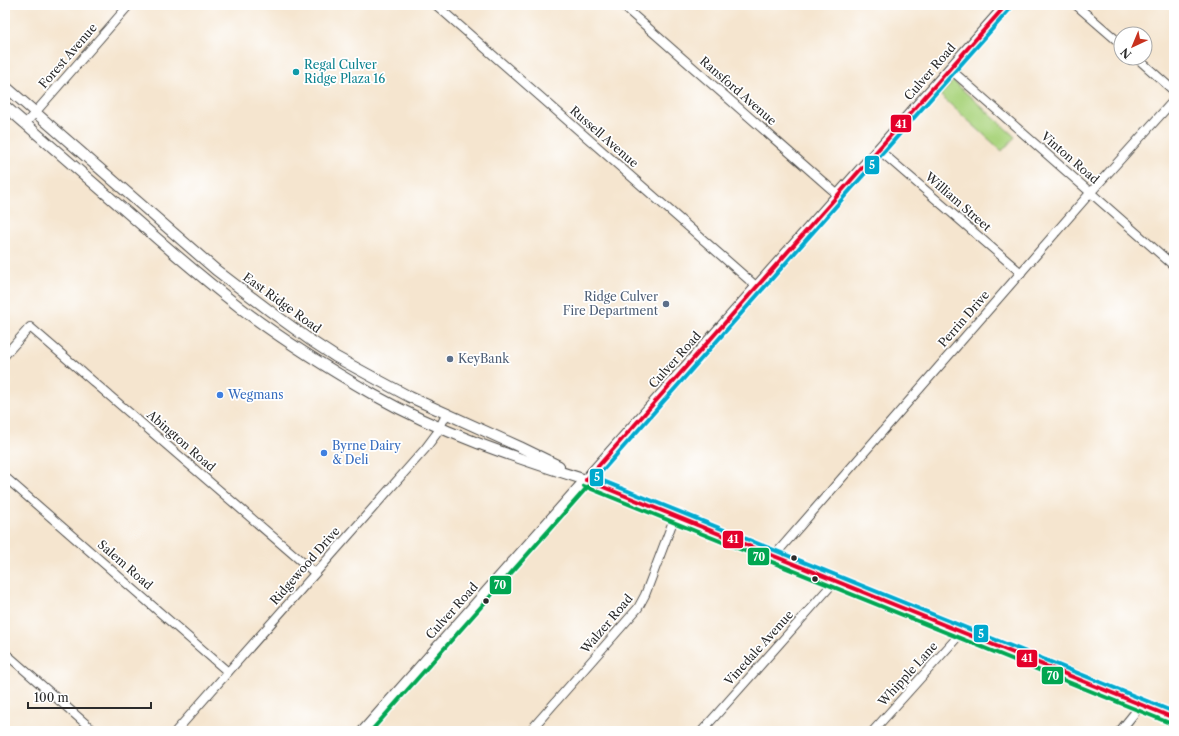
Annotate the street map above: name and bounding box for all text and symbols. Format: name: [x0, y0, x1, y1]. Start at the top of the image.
street label: Forest Avenue: [35, 20, 100, 91]
north arrow: [1113, 26, 1153, 66]
street label: Culver Road: [901, 40, 959, 103]
text: N: [1117, 45, 1134, 62]
street label: Ransford Avenue: [697, 53, 780, 128]
place label: Regal Culver Ridge Plaza 16: [304, 57, 385, 86]
marker: Regal Culver Ridge Plaza 16: [291, 67, 301, 77]
street label: Russell Avenue: [567, 103, 642, 171]
line badge: 41: [890, 114, 912, 133]
text: 41: [895, 117, 907, 131]
street label: Vinton Road: [1038, 128, 1103, 187]
line badge: 5: [864, 155, 880, 175]
text: 5: [869, 158, 875, 172]
street label: William Street: [922, 168, 995, 235]
street label: East Ridge Road: [240, 269, 325, 336]
street label: Perrin Drive: [935, 287, 992, 350]
place label: Ridge Culver Fire Department: [563, 289, 659, 318]
marker: Ridge Culver Fire Department: [661, 299, 671, 309]
street label: Culver Road: [645, 328, 704, 391]
place label: KeyBank: [458, 351, 510, 366]
marker: KeyBank: [445, 354, 455, 364]
place label: Wegmans: [227, 387, 283, 402]
marker: Wegmans: [215, 390, 225, 400]
street label: Abington Road: [143, 406, 219, 475]
place label: Byrne Dairy & Deli: [332, 438, 401, 467]
marker: Byrne Dairy & Deli: [319, 448, 329, 458]
line badge: 5: [589, 468, 604, 487]
text: 5: [594, 470, 600, 484]
street label: Ridgewood Drive: [267, 523, 343, 608]
line badge: 41: [722, 530, 744, 549]
text: 41: [727, 532, 739, 546]
street label: Salem Road: [95, 537, 156, 593]
line badge: 70: [747, 547, 770, 566]
text: 70: [753, 550, 765, 564]
unlabelled marker: [789, 553, 799, 563]
unlabelled marker: [810, 574, 820, 584]
line badge: 70: [489, 575, 512, 595]
text: 70: [494, 578, 506, 592]
street label: Culver Road: [422, 579, 481, 642]
street label: Walzer Road: [577, 591, 636, 657]
unlabelled marker: [481, 596, 491, 606]
street label: Vinedale Avenue: [720, 607, 796, 689]
line badge: 5: [973, 624, 989, 643]
text: 5: [978, 627, 984, 641]
street label: Whipple Lane: [874, 638, 941, 710]
line badge: 41: [1016, 649, 1038, 668]
text: 41: [1021, 651, 1033, 665]
line badge: 70: [1041, 666, 1064, 685]
text: 70: [1047, 669, 1059, 683]
scale bar: [28, 684, 151, 710]
text: 100 m: [34, 690, 69, 705]

